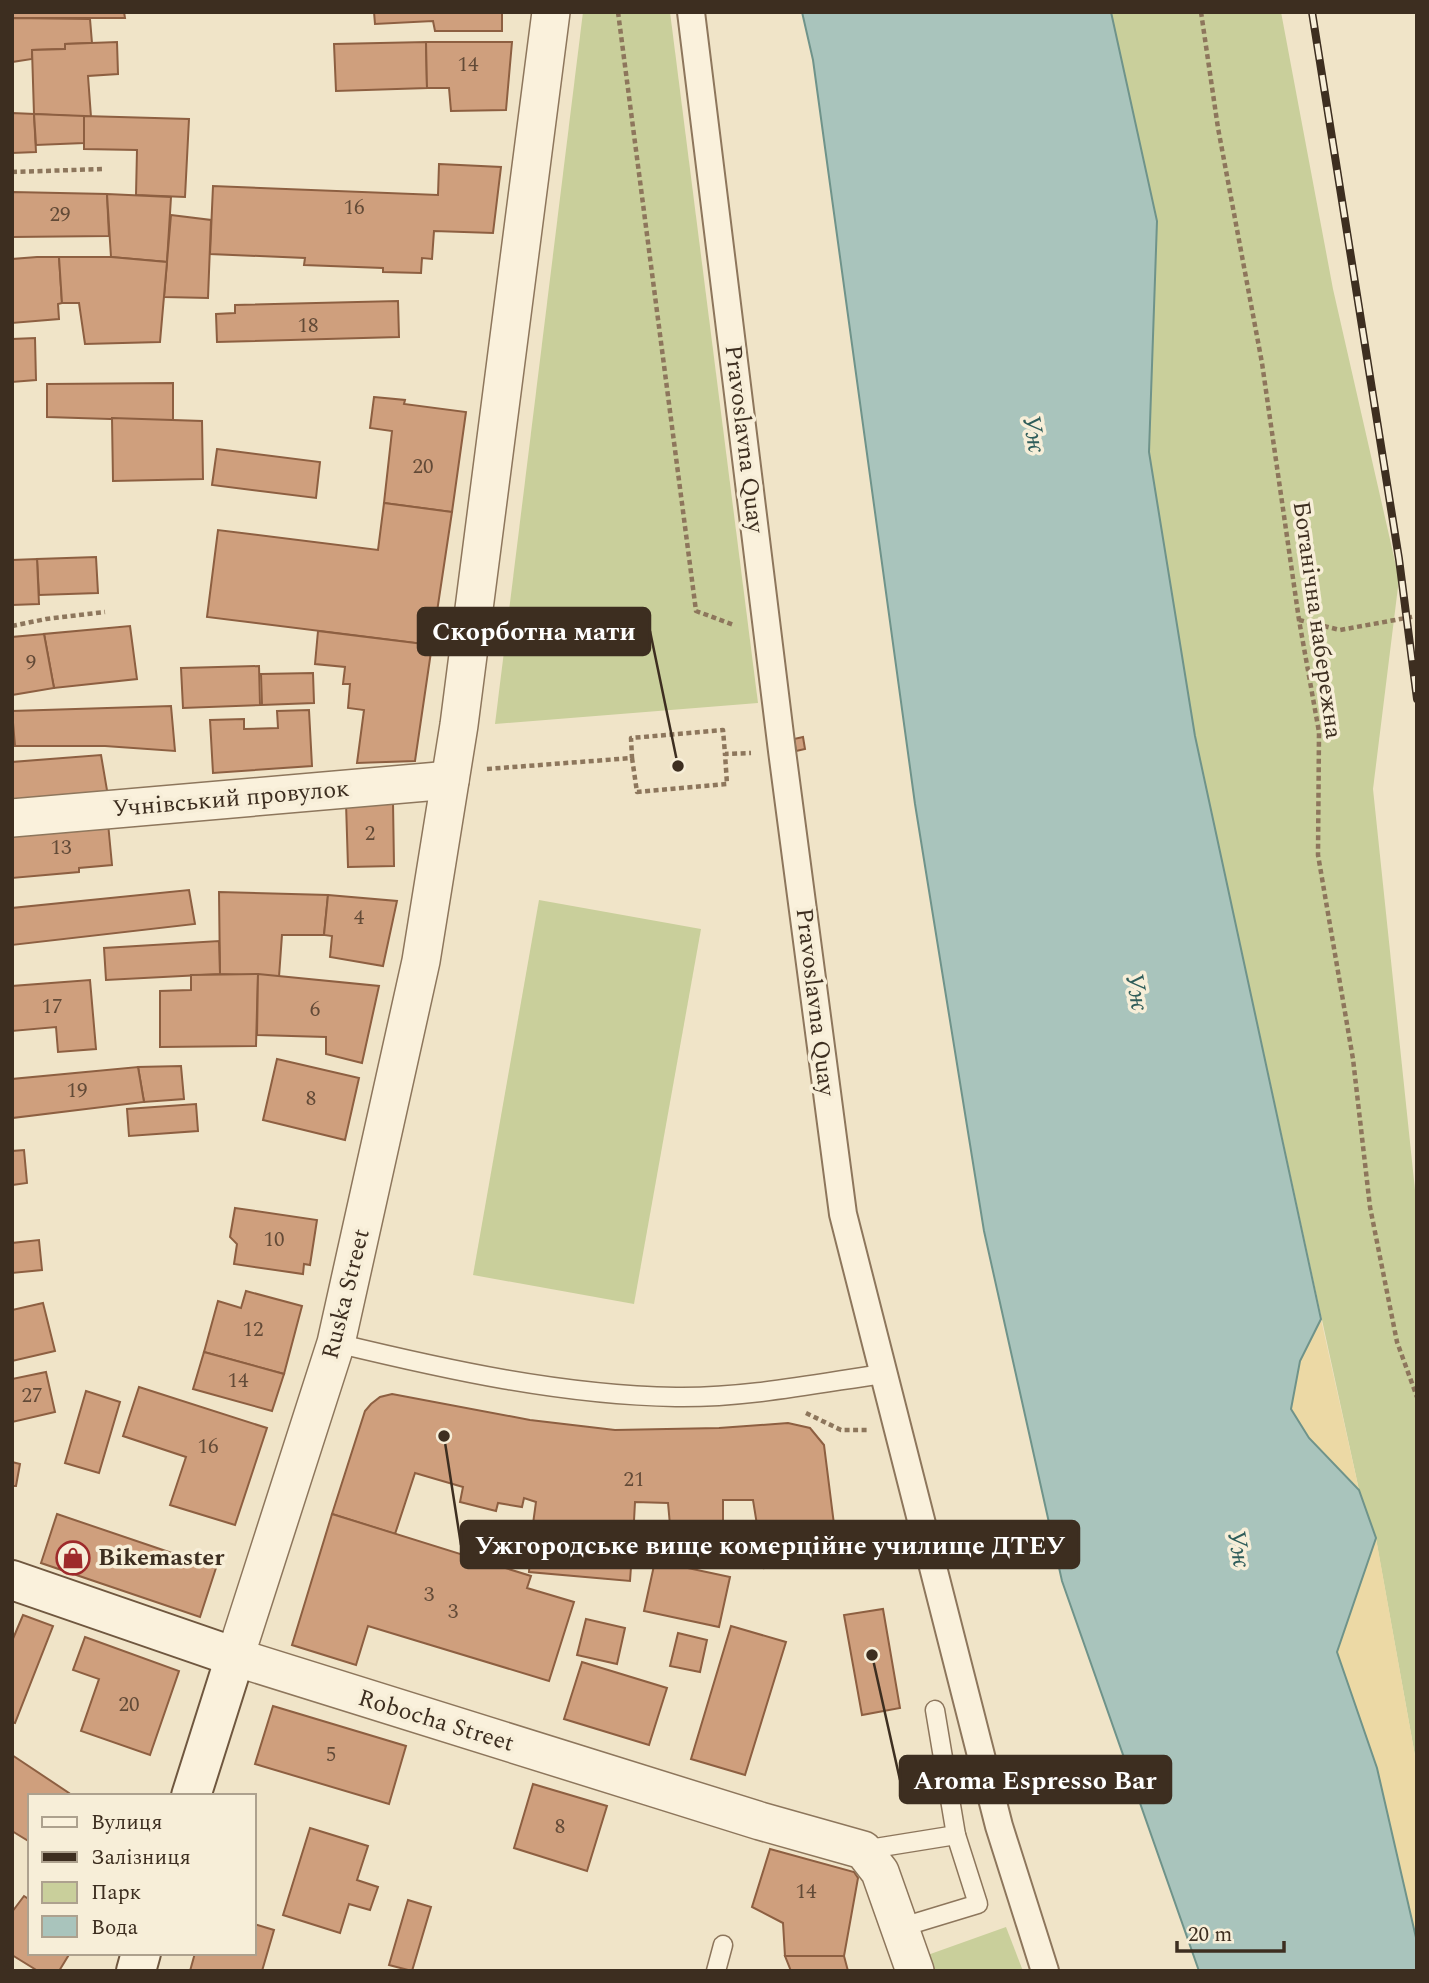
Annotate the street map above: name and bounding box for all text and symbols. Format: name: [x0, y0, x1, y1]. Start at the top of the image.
house number: 14: [458, 49, 479, 81]
house number: 16: [344, 192, 365, 224]
house number: 29: [50, 199, 71, 231]
house number: 18: [298, 310, 319, 342]
street label: Pravoslavna Quay: [715, 343, 774, 537]
water label: Уж: [1011, 412, 1057, 456]
house number: 20: [413, 451, 434, 483]
street label: Ботанічна набережна: [1283, 499, 1352, 741]
callout: Скорботна мати: [418, 608, 650, 655]
text: Скорботна мати: [432, 612, 636, 652]
house number: 9: [26, 647, 36, 679]
street label: Учнівський провулок: [111, 771, 351, 827]
house number: 2: [365, 818, 375, 850]
house number: 13: [51, 832, 72, 864]
house number: 4: [354, 902, 365, 934]
street label: Pravoslavna Quay: [786, 906, 845, 1100]
water label: Уж: [1114, 970, 1160, 1014]
house number: 17: [42, 991, 63, 1023]
house number: 6: [310, 994, 320, 1026]
house number: 19: [67, 1075, 88, 1107]
house number: 8: [306, 1083, 316, 1115]
house number: 10: [264, 1224, 285, 1256]
street label: Ruska Street: [312, 1225, 380, 1363]
house number: 12: [243, 1314, 264, 1346]
house number: 14: [228, 1365, 249, 1397]
house number: 27: [22, 1380, 43, 1412]
house number: 16: [198, 1431, 219, 1463]
house number: 21: [624, 1464, 645, 1496]
callout: Ужгородське вище комерційне училище ДТЕУ: [461, 1521, 1079, 1568]
text: Ужгородське вище комерційне училище ДТЕУ: [475, 1526, 1066, 1566]
water label: Уж: [1216, 1527, 1262, 1571]
shop icon: Bikemaster: [54, 1539, 92, 1577]
place label: Bikemaster: [98, 1540, 225, 1576]
house number: 3: [424, 1579, 435, 1611]
house number: 3: [448, 1596, 459, 1628]
street label: Robocha Street: [354, 1680, 518, 1762]
house number: 20: [119, 1689, 140, 1721]
house number: 5: [326, 1739, 336, 1771]
callout: Aroma Espresso Bar: [900, 1756, 1171, 1803]
text: Aroma Espresso Bar: [913, 1761, 1158, 1801]
legend: [28, 1794, 256, 1955]
text: Вулиця: [91, 1807, 162, 1839]
house number: 8: [555, 1811, 565, 1843]
text: Залізниця: [91, 1842, 191, 1874]
house number: 14: [796, 1876, 817, 1908]
text: Парк: [91, 1877, 142, 1909]
scale bar: [1177, 1910, 1284, 1954]
text: Вода: [91, 1912, 139, 1944]
text: 20 m: [1188, 1919, 1232, 1951]

